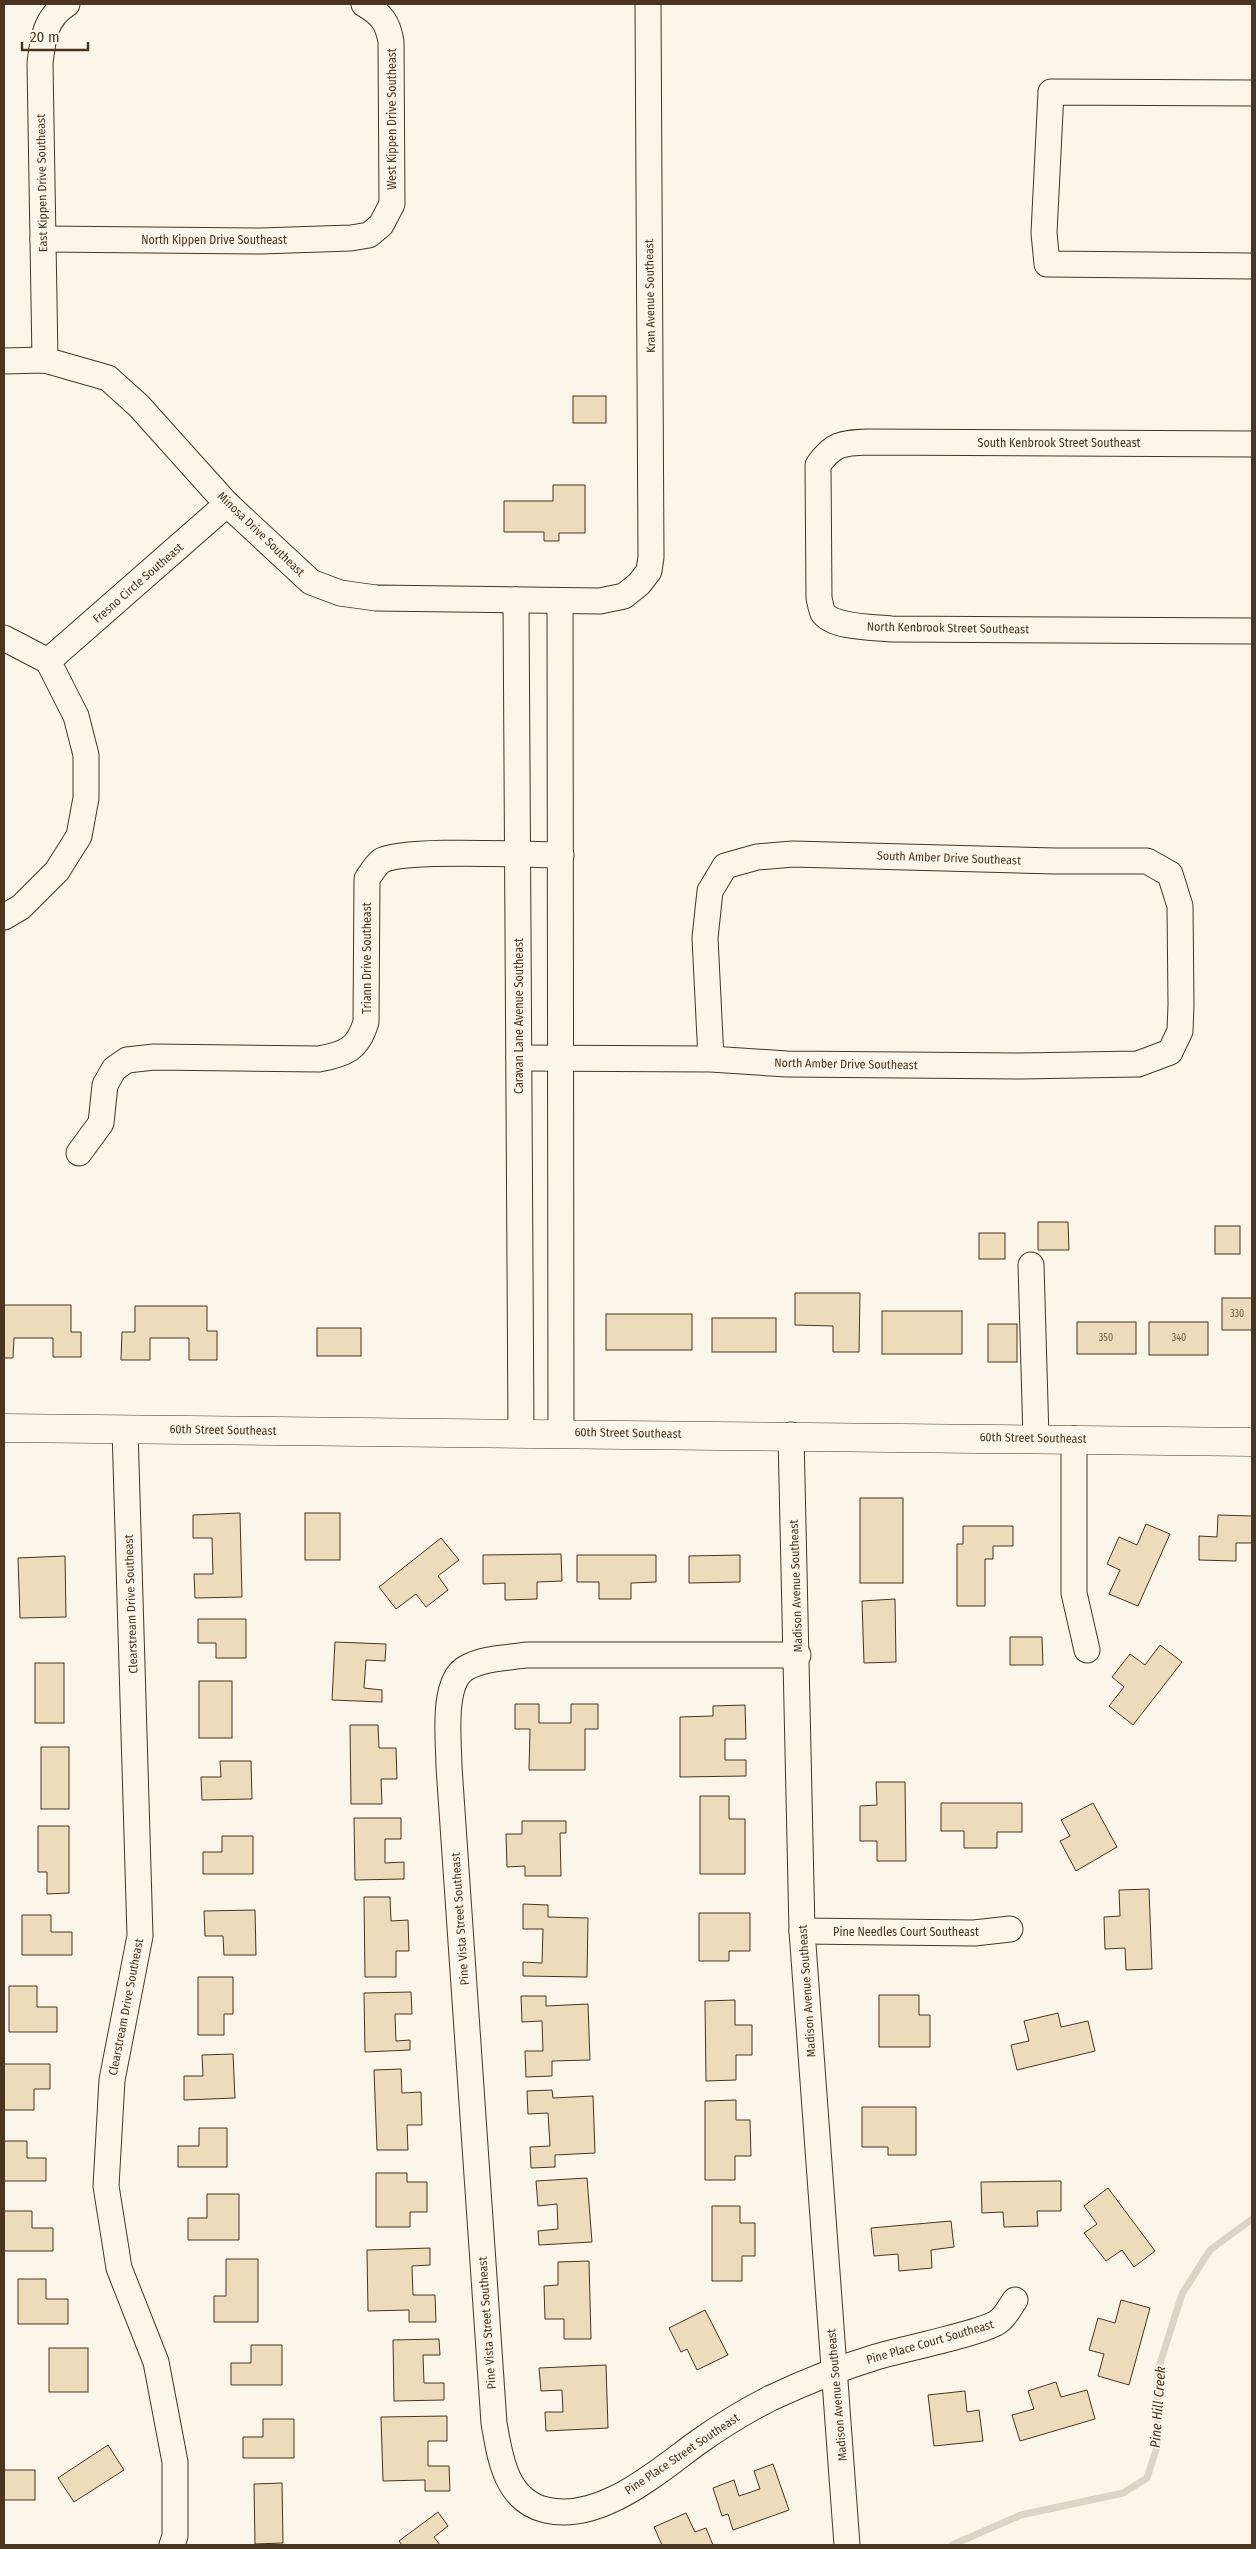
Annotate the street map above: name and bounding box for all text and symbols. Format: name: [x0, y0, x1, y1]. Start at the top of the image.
scale bar: [22, 20, 89, 52]
text: 20 m: [30, 28, 60, 46]
street label: West Kippen Drive Southeast: [385, 48, 399, 190]
street label: East Kippen Drive Southeast: [34, 114, 50, 252]
street label: North Kippen Drive Southeast: [141, 233, 287, 247]
street label: Kran Avenue Southeast: [642, 239, 658, 353]
street label: South Kenbrook Street Southeast: [977, 436, 1141, 450]
street label: Minosa Drive Southeast: [215, 489, 307, 579]
street label: Fresno Circle Southeast: [90, 540, 186, 626]
street label: North Kenbrook Street Southeast: [867, 620, 1029, 636]
street label: South Amber Drive Southeast: [877, 848, 1021, 868]
street label: Triann Drive Southeast: [360, 902, 374, 1014]
street label: Caravan Lane Avenue Southeast: [512, 938, 526, 1094]
street label: North Amber Drive Southeast: [774, 1056, 918, 1072]
house number: 330: [1230, 1308, 1244, 1320]
house number: 350: [1099, 1332, 1113, 1344]
house number: 340: [1172, 1332, 1186, 1344]
street label: 60th Street Southeast: [169, 1422, 277, 1438]
street label: 60th Street Southeast: [574, 1425, 682, 1441]
street label: 60th Street Southeast: [979, 1430, 1087, 1446]
street label: Madison Avenue Southeast: [787, 1519, 805, 1653]
street label: Clearstream Drive Southeast: [122, 1534, 140, 1674]
street label: Pine Vista Street Southeast: [448, 1852, 472, 1986]
street label: Madison Avenue Southeast: [795, 1924, 819, 2058]
street label: Pine Needles Court Southeast: [833, 1925, 979, 1939]
street label: Clearstream Drive Southeast: [106, 1937, 146, 2077]
street label: Pine Vista Street Southeast: [475, 2256, 499, 2390]
street label: Pine Place Court Southeast: [865, 2317, 995, 2367]
street label: Madison Avenue Southeast: [824, 2328, 850, 2462]
water label: Pine Hill Creek: [1147, 2365, 1169, 2448]
street label: Pine Place Street Southeast: [622, 2410, 742, 2498]

